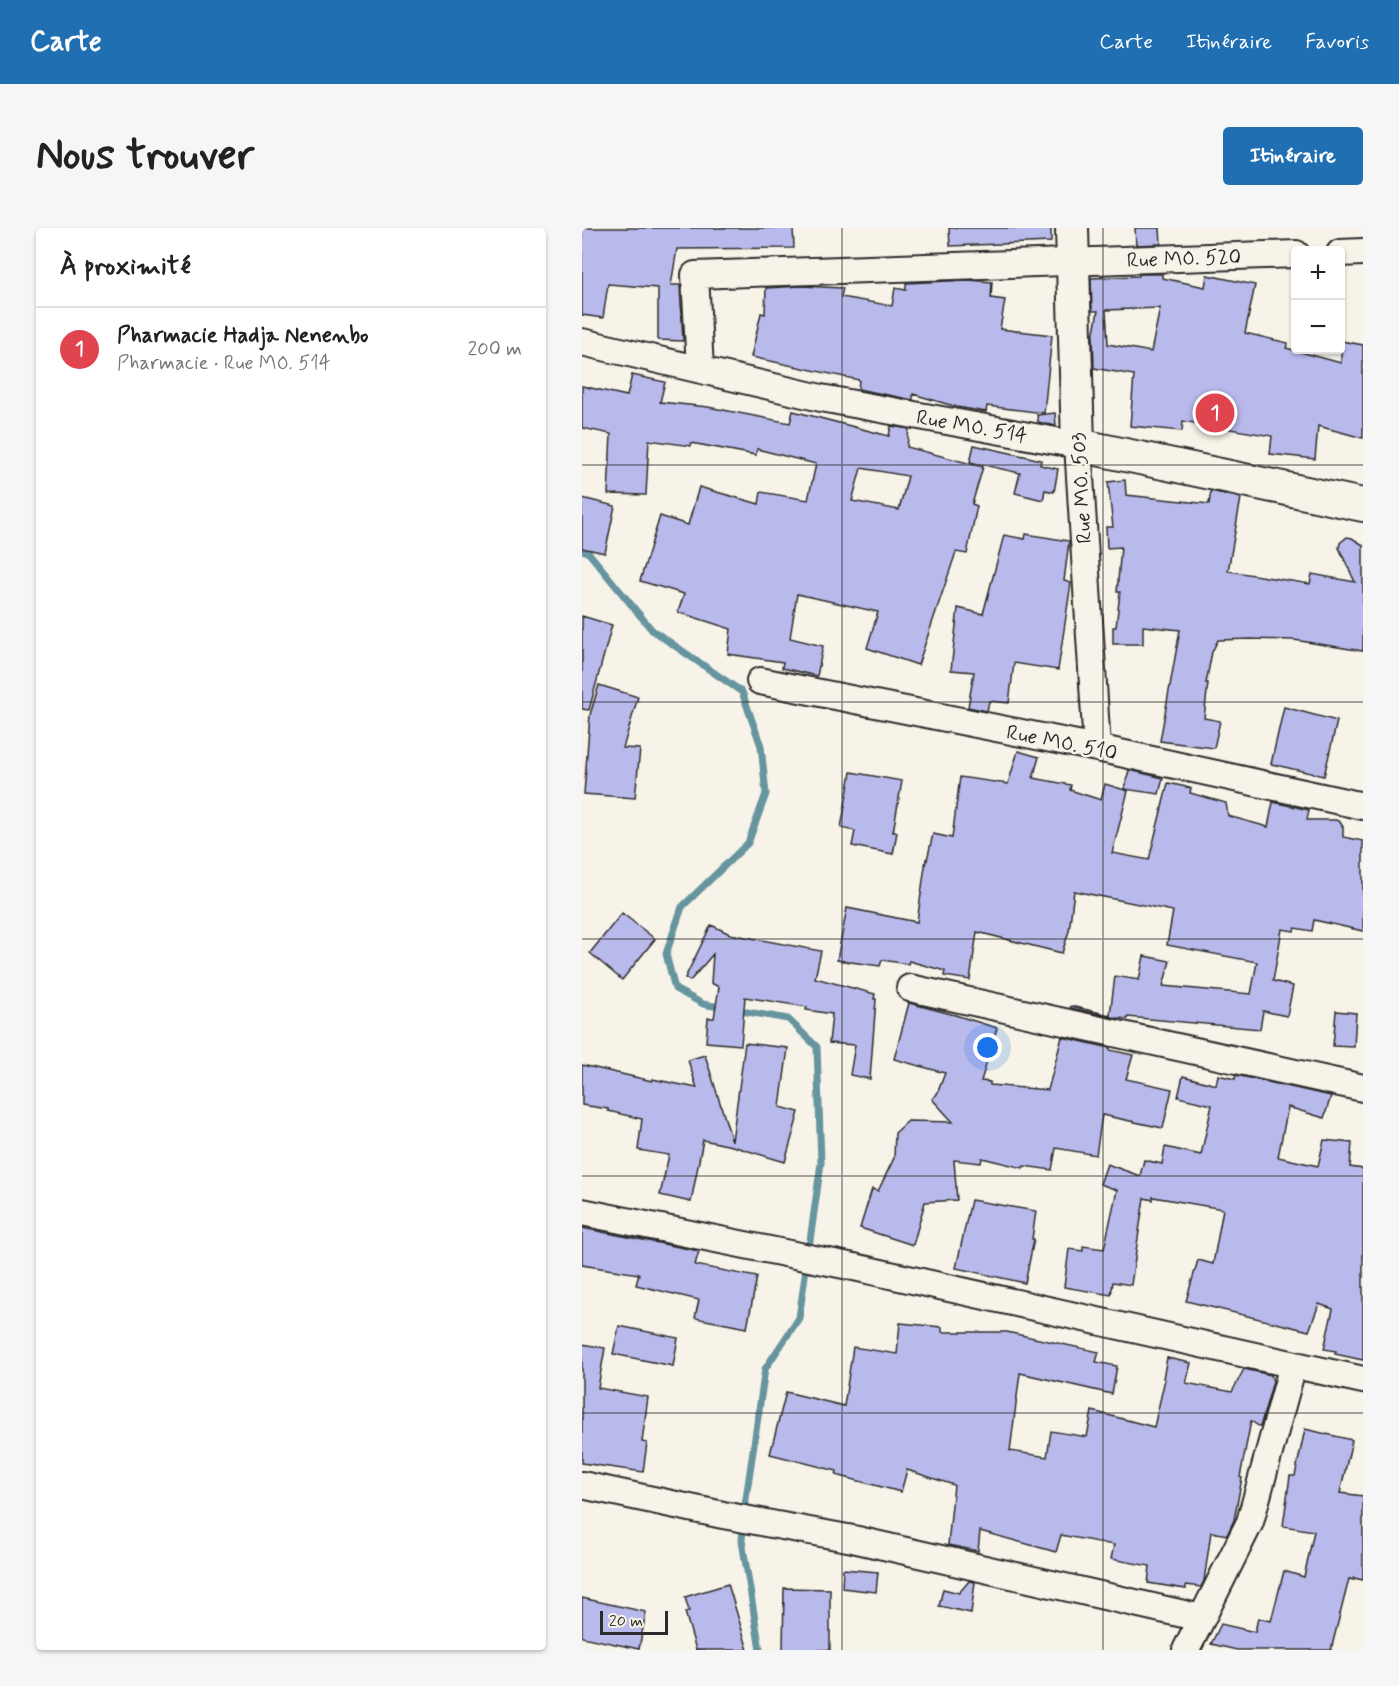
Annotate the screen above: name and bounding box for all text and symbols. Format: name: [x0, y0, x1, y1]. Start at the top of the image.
text: Carte: [30, 24, 102, 61]
text: Carte: [1099, 28, 1153, 56]
text: Itinéraire: [1186, 28, 1272, 56]
text: Favoris: [1305, 28, 1369, 56]
button: Itinéraire: [1223, 127, 1363, 185]
text: Nous trouver: [36, 129, 254, 184]
street label: Rue MO. 520: [1126, 243, 1242, 275]
map controls: [1291, 246, 1345, 354]
button: +: [1291, 246, 1345, 300]
text: À proximité: [60, 250, 191, 284]
button: −: [1291, 300, 1345, 354]
text: Pharmacie Hadja Nenenbo: [117, 322, 369, 350]
text: 1: [75, 336, 84, 363]
text: 200 m: [467, 336, 522, 363]
text: Pharmacie · Rue MO. 514: [117, 350, 331, 377]
pin: 1: [1196, 390, 1234, 435]
street label: Rue MO. 514: [914, 403, 1029, 451]
street label: Rue MO. 503: [1065, 431, 1099, 544]
street label: Rue MO. 510: [1004, 719, 1120, 767]
your location: [973, 1033, 1002, 1062]
scale bar: [600, 1608, 668, 1636]
text: 20 m: [609, 1611, 643, 1632]

